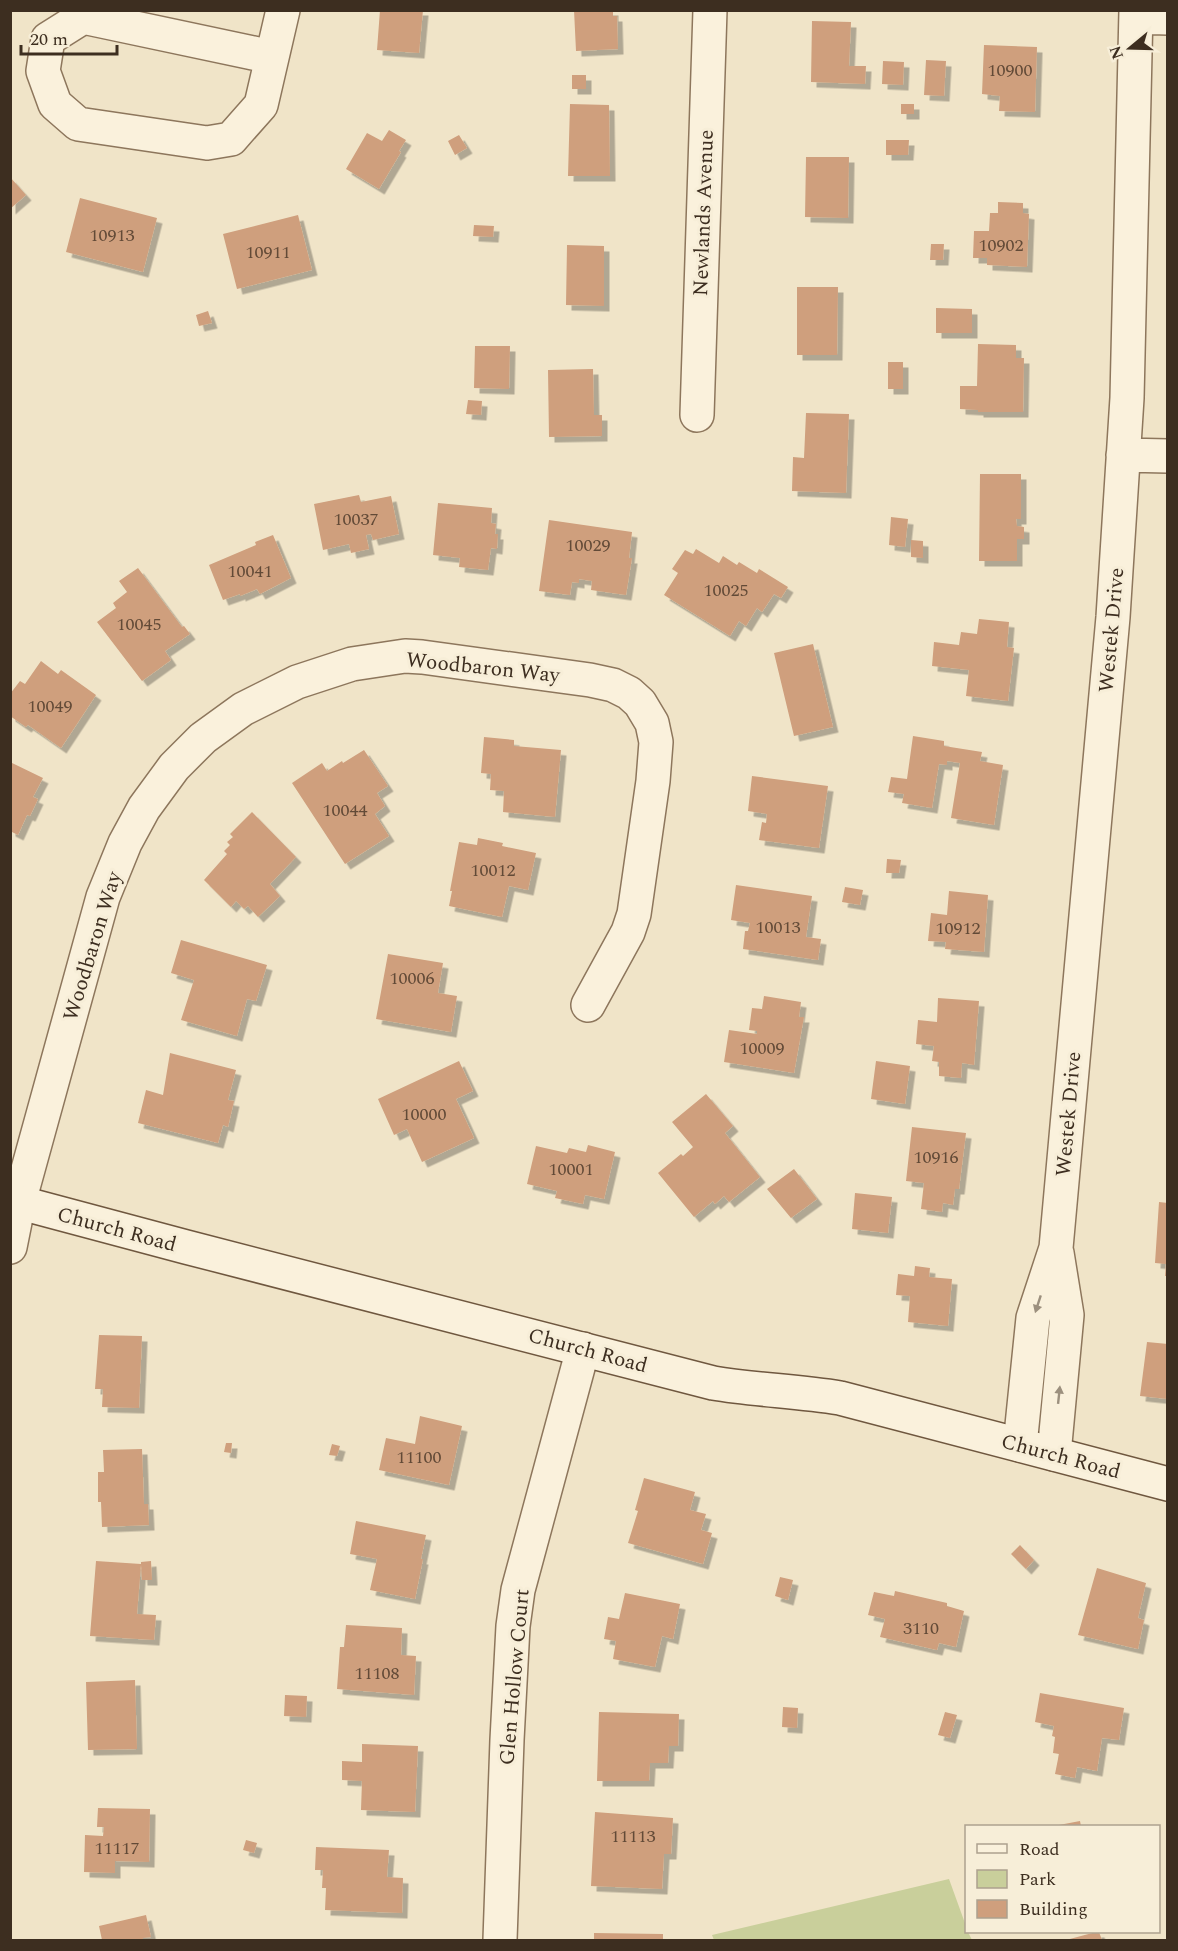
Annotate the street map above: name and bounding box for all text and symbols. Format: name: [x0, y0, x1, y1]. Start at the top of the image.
scale bar: [21, 18, 117, 56]
north arrow: [1100, 18, 1160, 78]
text: 20 m: [30, 26, 68, 53]
text: N: [1103, 42, 1130, 63]
house number: 10900: [988, 57, 1033, 84]
street label: Newlands Avenue: [685, 129, 723, 297]
house number: 10913: [90, 222, 135, 249]
house number: 10902: [979, 232, 1024, 259]
house number: 10911: [246, 239, 291, 266]
house number: 10037: [334, 506, 379, 533]
house number: 10029: [566, 532, 611, 559]
house number: 10041: [228, 558, 273, 585]
street label: Westek Drive: [1091, 566, 1133, 694]
house number: 10025: [704, 577, 749, 604]
house number: 10045: [117, 611, 162, 638]
street label: Woodbaron Way: [404, 644, 562, 692]
house number: 10049: [28, 693, 73, 720]
house number: 10044: [323, 797, 368, 824]
house number: 10012: [471, 857, 516, 884]
street label: Woodbaron Way: [55, 867, 131, 1025]
house number: 10013: [756, 914, 801, 941]
house number: 10912: [936, 915, 981, 942]
house number: 10006: [390, 965, 435, 992]
house number: 10009: [740, 1035, 785, 1062]
street label: Westek Drive: [1048, 1050, 1090, 1178]
house number: 10000: [402, 1101, 447, 1128]
house number: 10916: [914, 1144, 959, 1171]
house number: 10001: [549, 1156, 594, 1183]
street label: Church Road: [53, 1199, 180, 1261]
one-way arrow: [1033, 1295, 1042, 1313]
street label: Church Road: [524, 1320, 651, 1382]
one-way arrow: [1054, 1386, 1064, 1405]
street label: Church Road: [997, 1426, 1124, 1488]
house number: 11100: [397, 1444, 442, 1471]
street label: Glen Hollow Court: [491, 1587, 539, 1767]
house number: 3110: [903, 1615, 939, 1642]
house number: 11108: [355, 1660, 400, 1687]
house number: 11113: [611, 1823, 656, 1850]
legend: [965, 1825, 1160, 1933]
house number: 11117: [95, 1835, 140, 1862]
text: Road: [1019, 1836, 1060, 1863]
text: Park: [1019, 1866, 1056, 1893]
text: Building: [1019, 1896, 1088, 1923]

